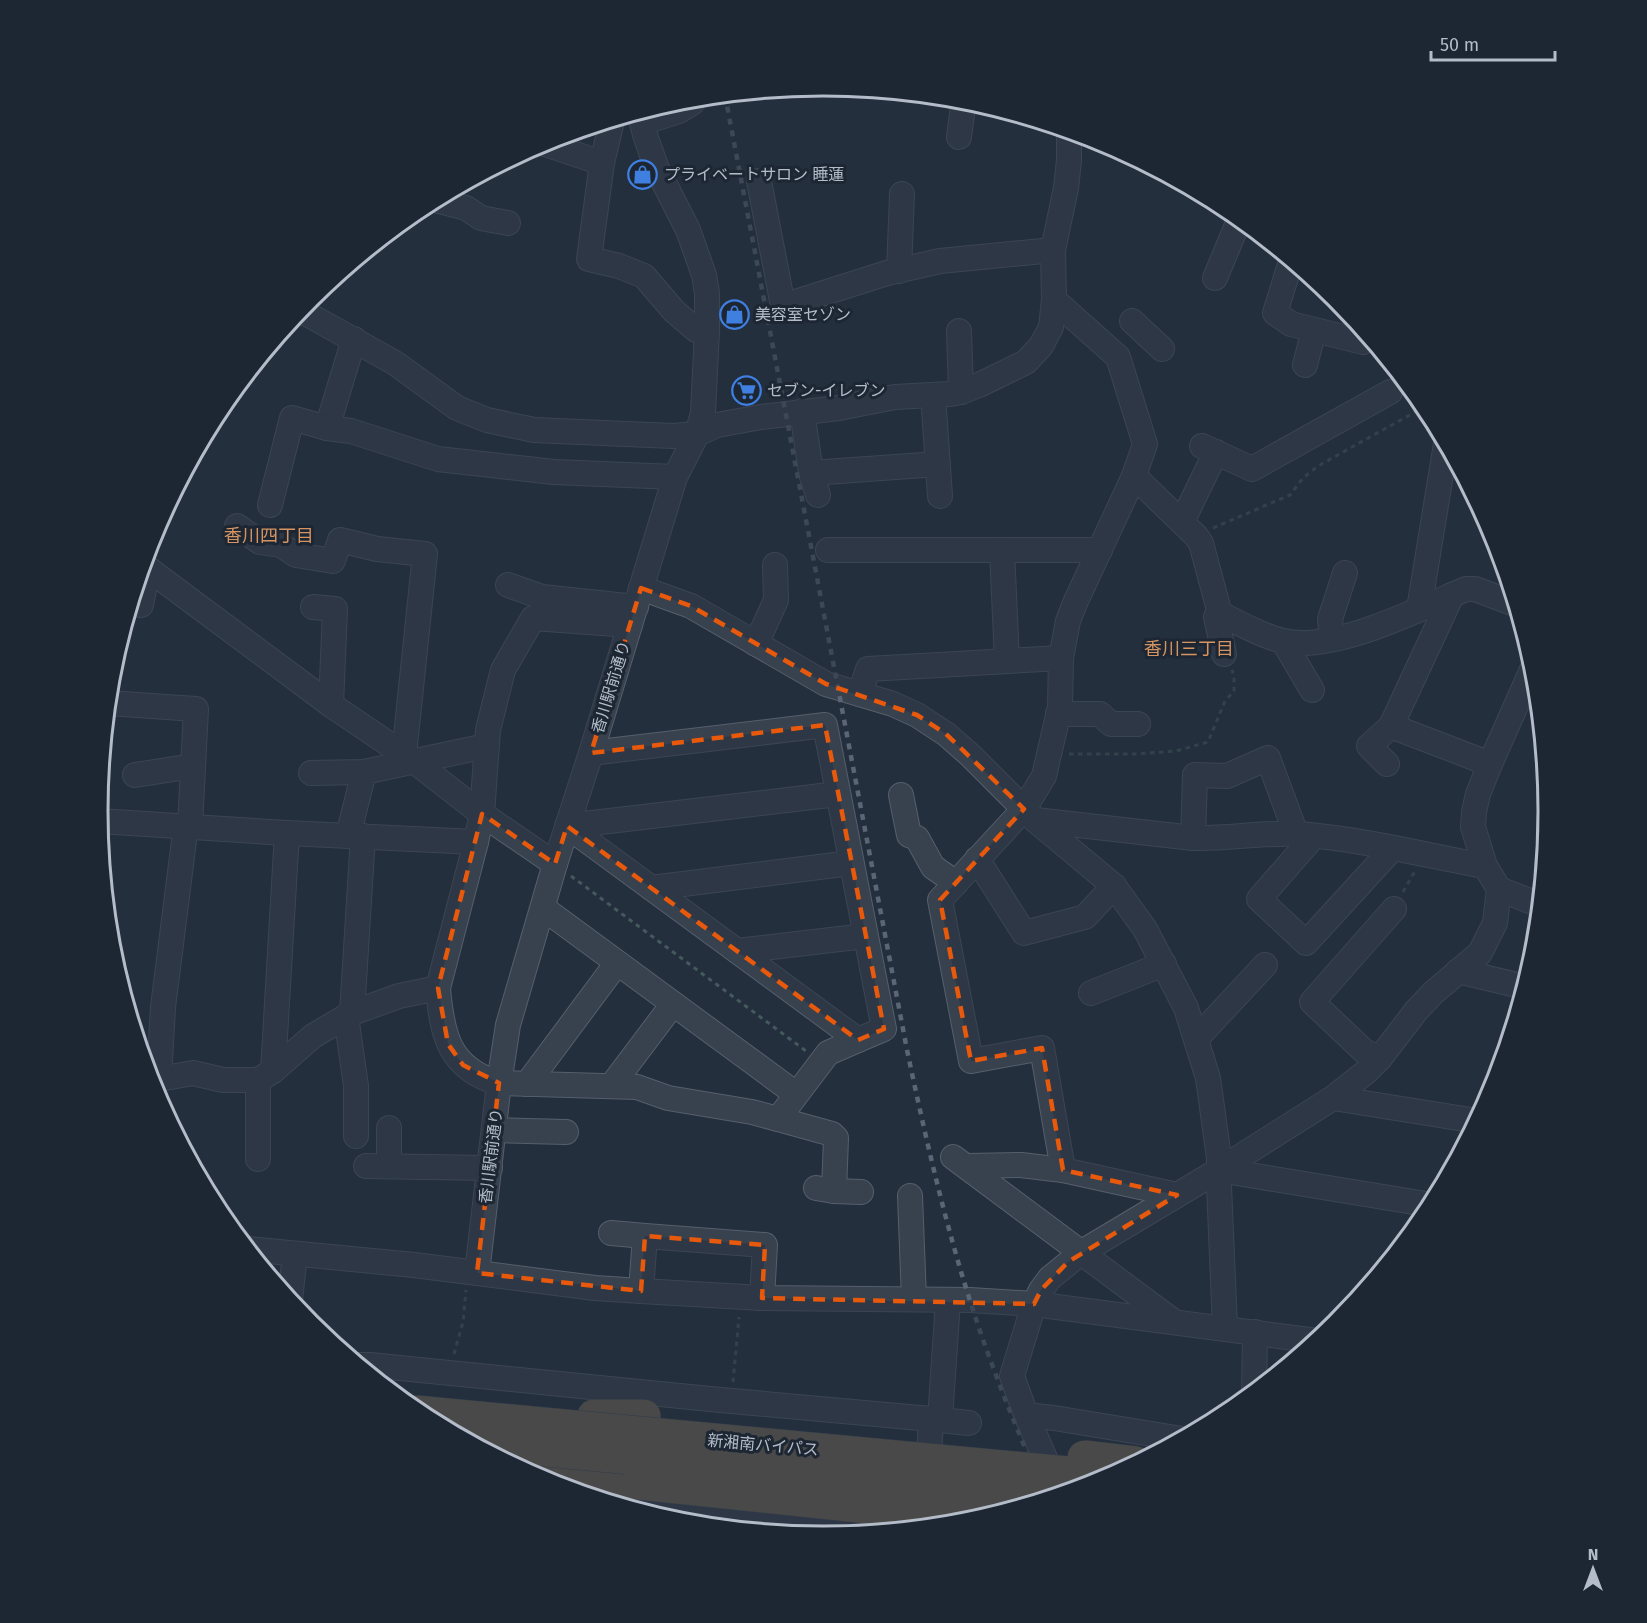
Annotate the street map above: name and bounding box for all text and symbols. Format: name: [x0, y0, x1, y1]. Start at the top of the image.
scale bar: [1431, 24, 1556, 62]
text: 50 m: [1440, 34, 1479, 56]
shop icon: プライベートサロン 睡蓮: [627, 158, 659, 190]
place label: プライベートサロン 睡蓮: [664, 165, 844, 184]
shop icon: 美容室セゾン: [718, 298, 750, 330]
place label: 美容室セゾン: [755, 305, 851, 324]
supermarket icon: セブン-イレブン: [730, 374, 762, 406]
place label: セブン-イレブン: [767, 381, 885, 400]
district label: 香川四丁目: [224, 525, 314, 547]
street label: 香川駅前通り: [588, 638, 634, 736]
district label: 香川三丁目: [1144, 638, 1234, 660]
street label: 香川駅前通り: [476, 1107, 506, 1205]
street label: 新湘南バイパス: [707, 1431, 819, 1459]
north arrow: [1563, 1539, 1623, 1599]
text: N: [1588, 1545, 1598, 1564]

